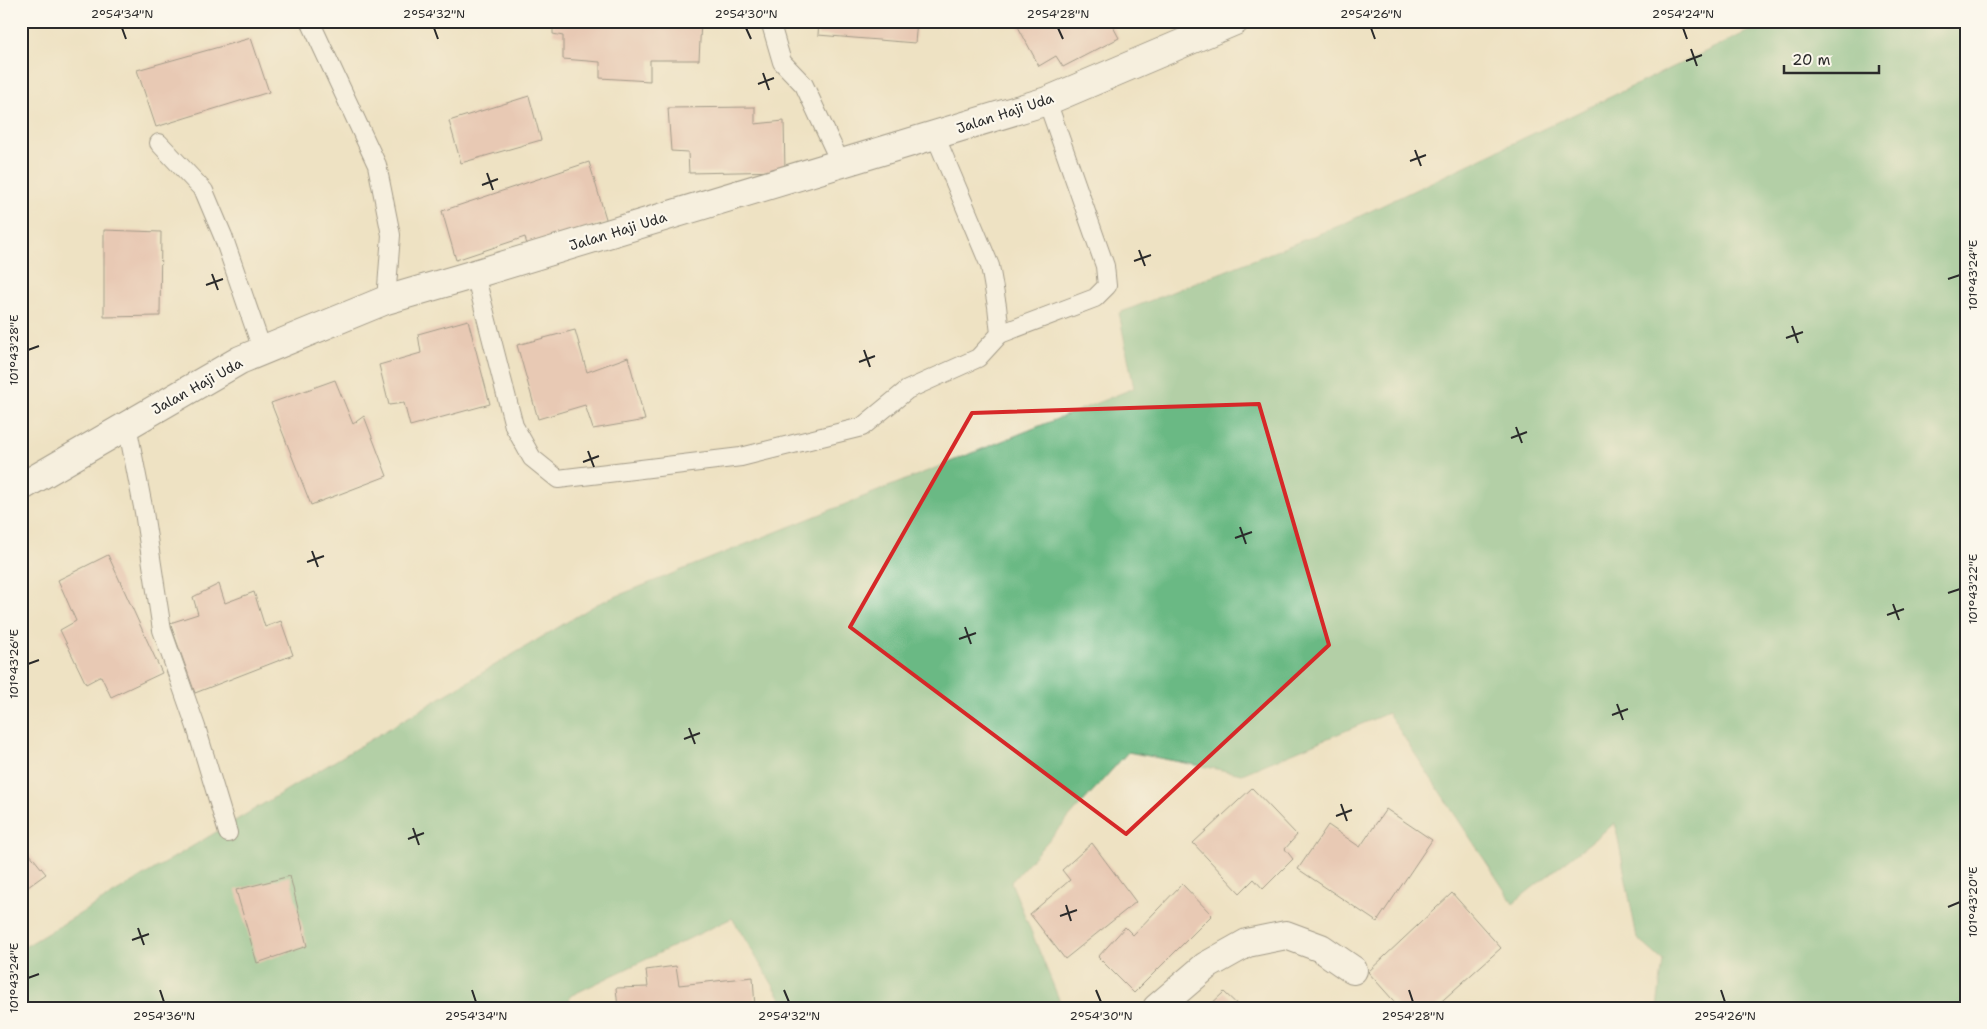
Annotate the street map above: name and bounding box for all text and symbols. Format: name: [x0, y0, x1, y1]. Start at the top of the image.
text: 2°54'34"N: [91, 6, 153, 22]
text: 2°54'32"N: [403, 6, 465, 22]
text: 2°54'30"N: [714, 6, 778, 22]
text: 2°54'28"N: [1027, 6, 1089, 22]
text: 2°54'26"N: [1340, 6, 1402, 22]
text: 2°54'24"N: [1652, 6, 1714, 22]
scale bar: [1784, 42, 1880, 74]
text: 20 m: [1792, 50, 1831, 70]
street label: Jalan Haji Uda: [954, 89, 1056, 137]
street label: Jalan Haji Uda: [567, 208, 669, 254]
text: 101°43'24"E: [1965, 240, 1981, 310]
text: 101°43'28"E: [6, 315, 22, 385]
street label: Jalan Haji Uda: [148, 353, 246, 418]
text: 101°43'22"E: [1965, 554, 1981, 624]
text: 101°43'26"E: [6, 629, 22, 699]
text: 101°43'20"E: [1965, 866, 1981, 938]
text: 101°43'24"E: [6, 943, 22, 1013]
text: 2°54'36"N: [133, 1008, 195, 1024]
text: 2°54'34"N: [445, 1008, 507, 1024]
text: 2°54'32"N: [758, 1008, 820, 1024]
text: 2°54'30"N: [1069, 1008, 1133, 1024]
text: 2°54'28"N: [1382, 1008, 1444, 1024]
text: 2°54'26"N: [1694, 1008, 1756, 1024]

